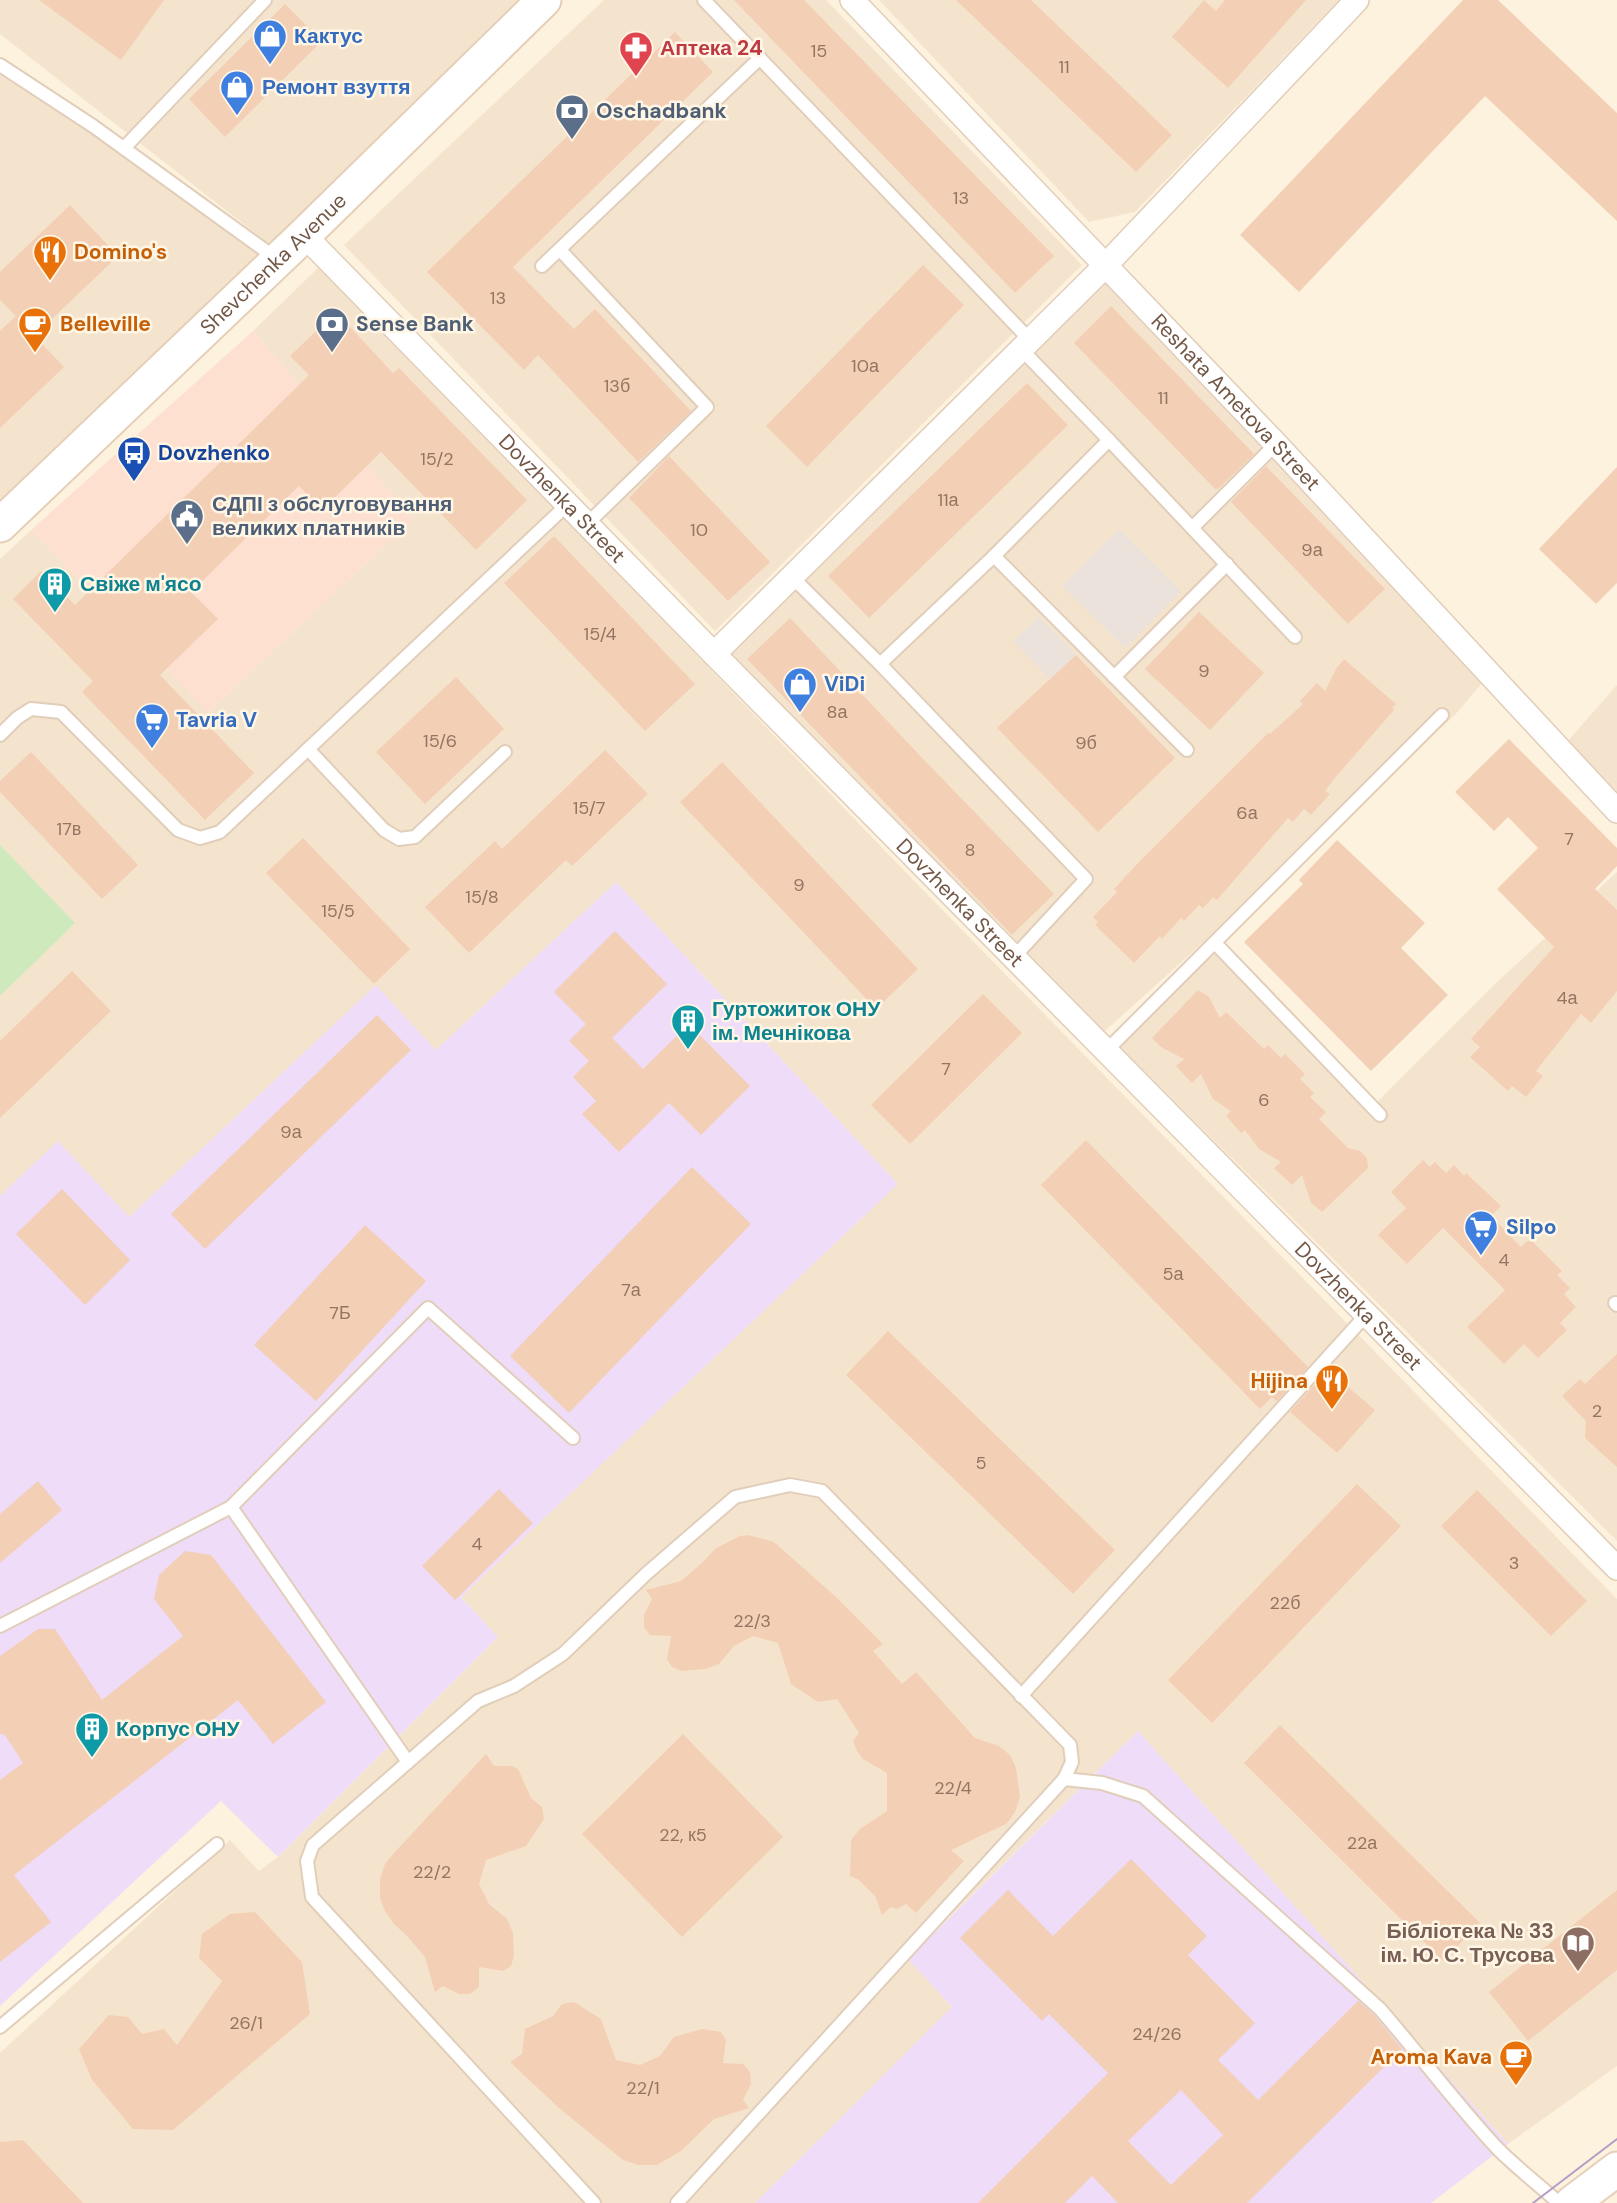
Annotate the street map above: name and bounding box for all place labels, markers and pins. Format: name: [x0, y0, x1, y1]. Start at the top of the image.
shop icon: Кактус: [251, 17, 289, 66]
place label: Кактус: [294, 22, 363, 50]
pharmacy icon: Аптека 24: [617, 29, 655, 78]
place label: Аптека 24: [660, 34, 763, 62]
shop icon: Ремонт взуття: [218, 68, 256, 117]
place label: Ремонт взуття: [262, 73, 410, 101]
bank icon: Oschadbank: [553, 92, 591, 141]
place label: Oschadbank: [596, 97, 727, 125]
restaurant icon: Domino's: [31, 233, 69, 282]
place label: Domino's: [74, 238, 167, 266]
cafe icon: Belleville: [16, 305, 54, 354]
bank icon: Sense Bank: [313, 305, 351, 354]
place label: Belleville: [60, 310, 151, 338]
place label: Sense Bank: [356, 310, 474, 338]
bus stop icon: Dovzhenko: [115, 434, 153, 483]
place label: Dovzhenko: [158, 439, 270, 467]
place label: СДПІ з обслуговування великих платників: [212, 490, 452, 542]
public building icon: СДПІ з обслуговування великих платників: [168, 497, 206, 546]
building icon: Свіже м'ясо: [36, 565, 74, 614]
place label: Свіже м'ясо: [80, 570, 202, 598]
shop icon: ViDi: [781, 665, 819, 714]
place label: ViDi: [824, 670, 865, 698]
supermarket icon: Tavria V: [133, 701, 171, 750]
place label: Tavria V: [176, 706, 257, 734]
place label: Гуртожиток ОНУ ім. Мечнікова: [712, 995, 881, 1047]
building icon: Гуртожиток ОНУ ім. Мечнікова: [669, 1002, 707, 1051]
supermarket icon: Silpo: [1462, 1208, 1500, 1257]
place label: Silpo: [1506, 1213, 1557, 1241]
restaurant icon: Hijina: [1313, 1362, 1351, 1411]
place label: Hijina: [1250, 1367, 1308, 1395]
building icon: Корпус ОНУ: [73, 1710, 111, 1759]
place label: Корпус ОНУ: [116, 1715, 240, 1743]
place label: Бібліотека № 33 ім. Ю. С. Трусова: [1381, 1917, 1554, 1969]
library icon: Бібліотека № 33 ім. Ю. С. Трусова: [1559, 1924, 1597, 1973]
cafe icon: Aroma Kava: [1497, 2038, 1535, 2087]
place label: Aroma Kava: [1370, 2043, 1492, 2071]

